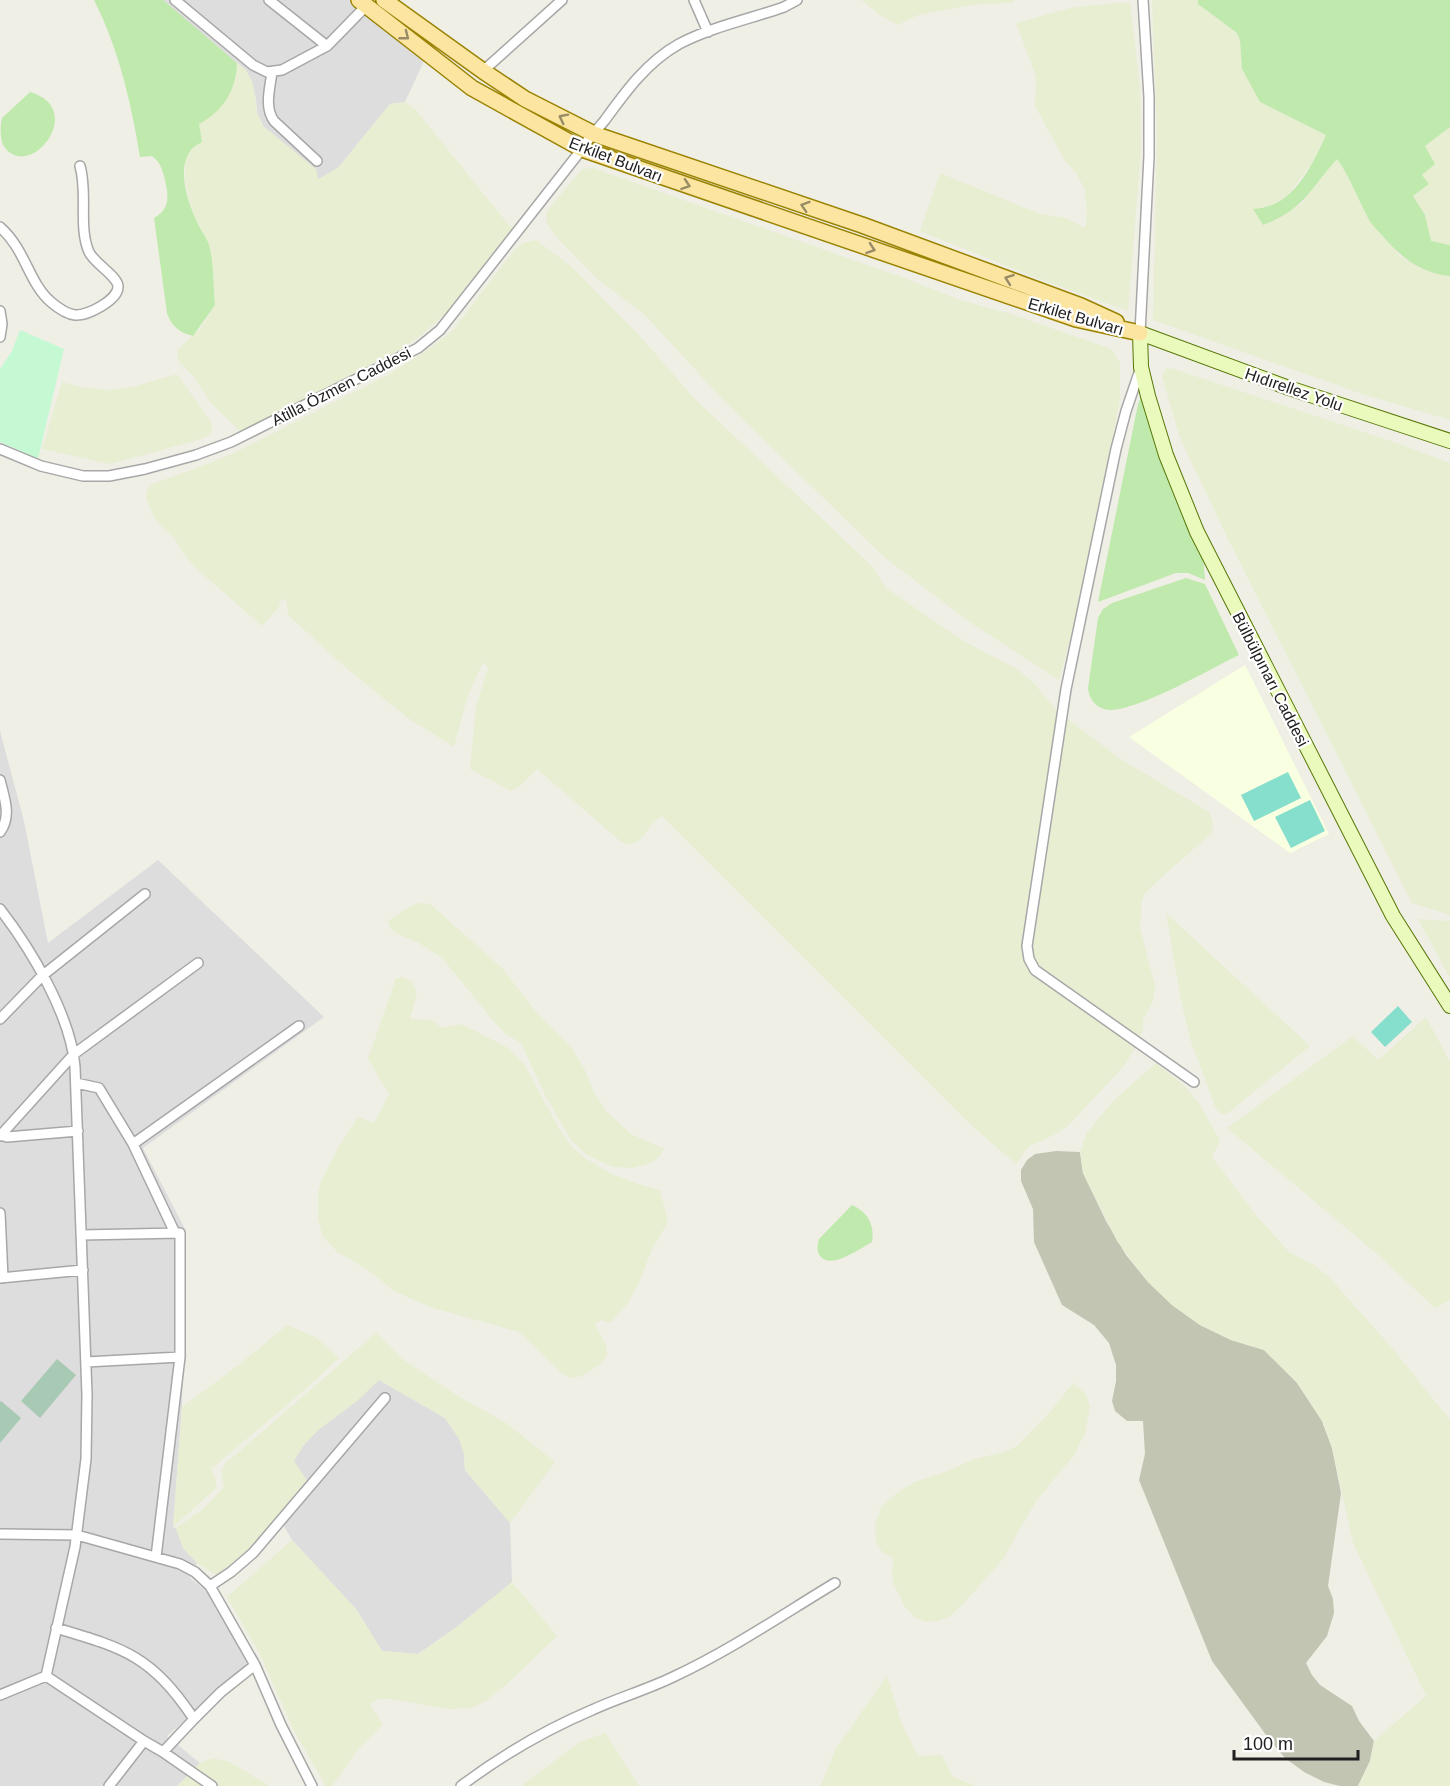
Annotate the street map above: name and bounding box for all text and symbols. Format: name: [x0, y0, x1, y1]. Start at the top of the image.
one-way arrow: [398, 29, 409, 40]
one-way arrow: [559, 114, 569, 125]
street label: Erkilet Bulvarı: [567, 134, 665, 185]
one-way arrow: [680, 178, 691, 191]
one-way arrow: [800, 201, 811, 214]
one-way arrow: [865, 242, 875, 254]
one-way arrow: [1004, 274, 1015, 286]
street label: Erkilet Bulvarı: [1026, 295, 1126, 338]
street label: Atilla Özmen Caddesi: [269, 344, 414, 429]
street label: Hıdırellez Yolu: [1243, 365, 1345, 414]
street label: Bülbülpınarı Caddesi: [1229, 609, 1312, 749]
scale bar: [1234, 1723, 1358, 1761]
text: 100 m: [1243, 1734, 1293, 1754]

